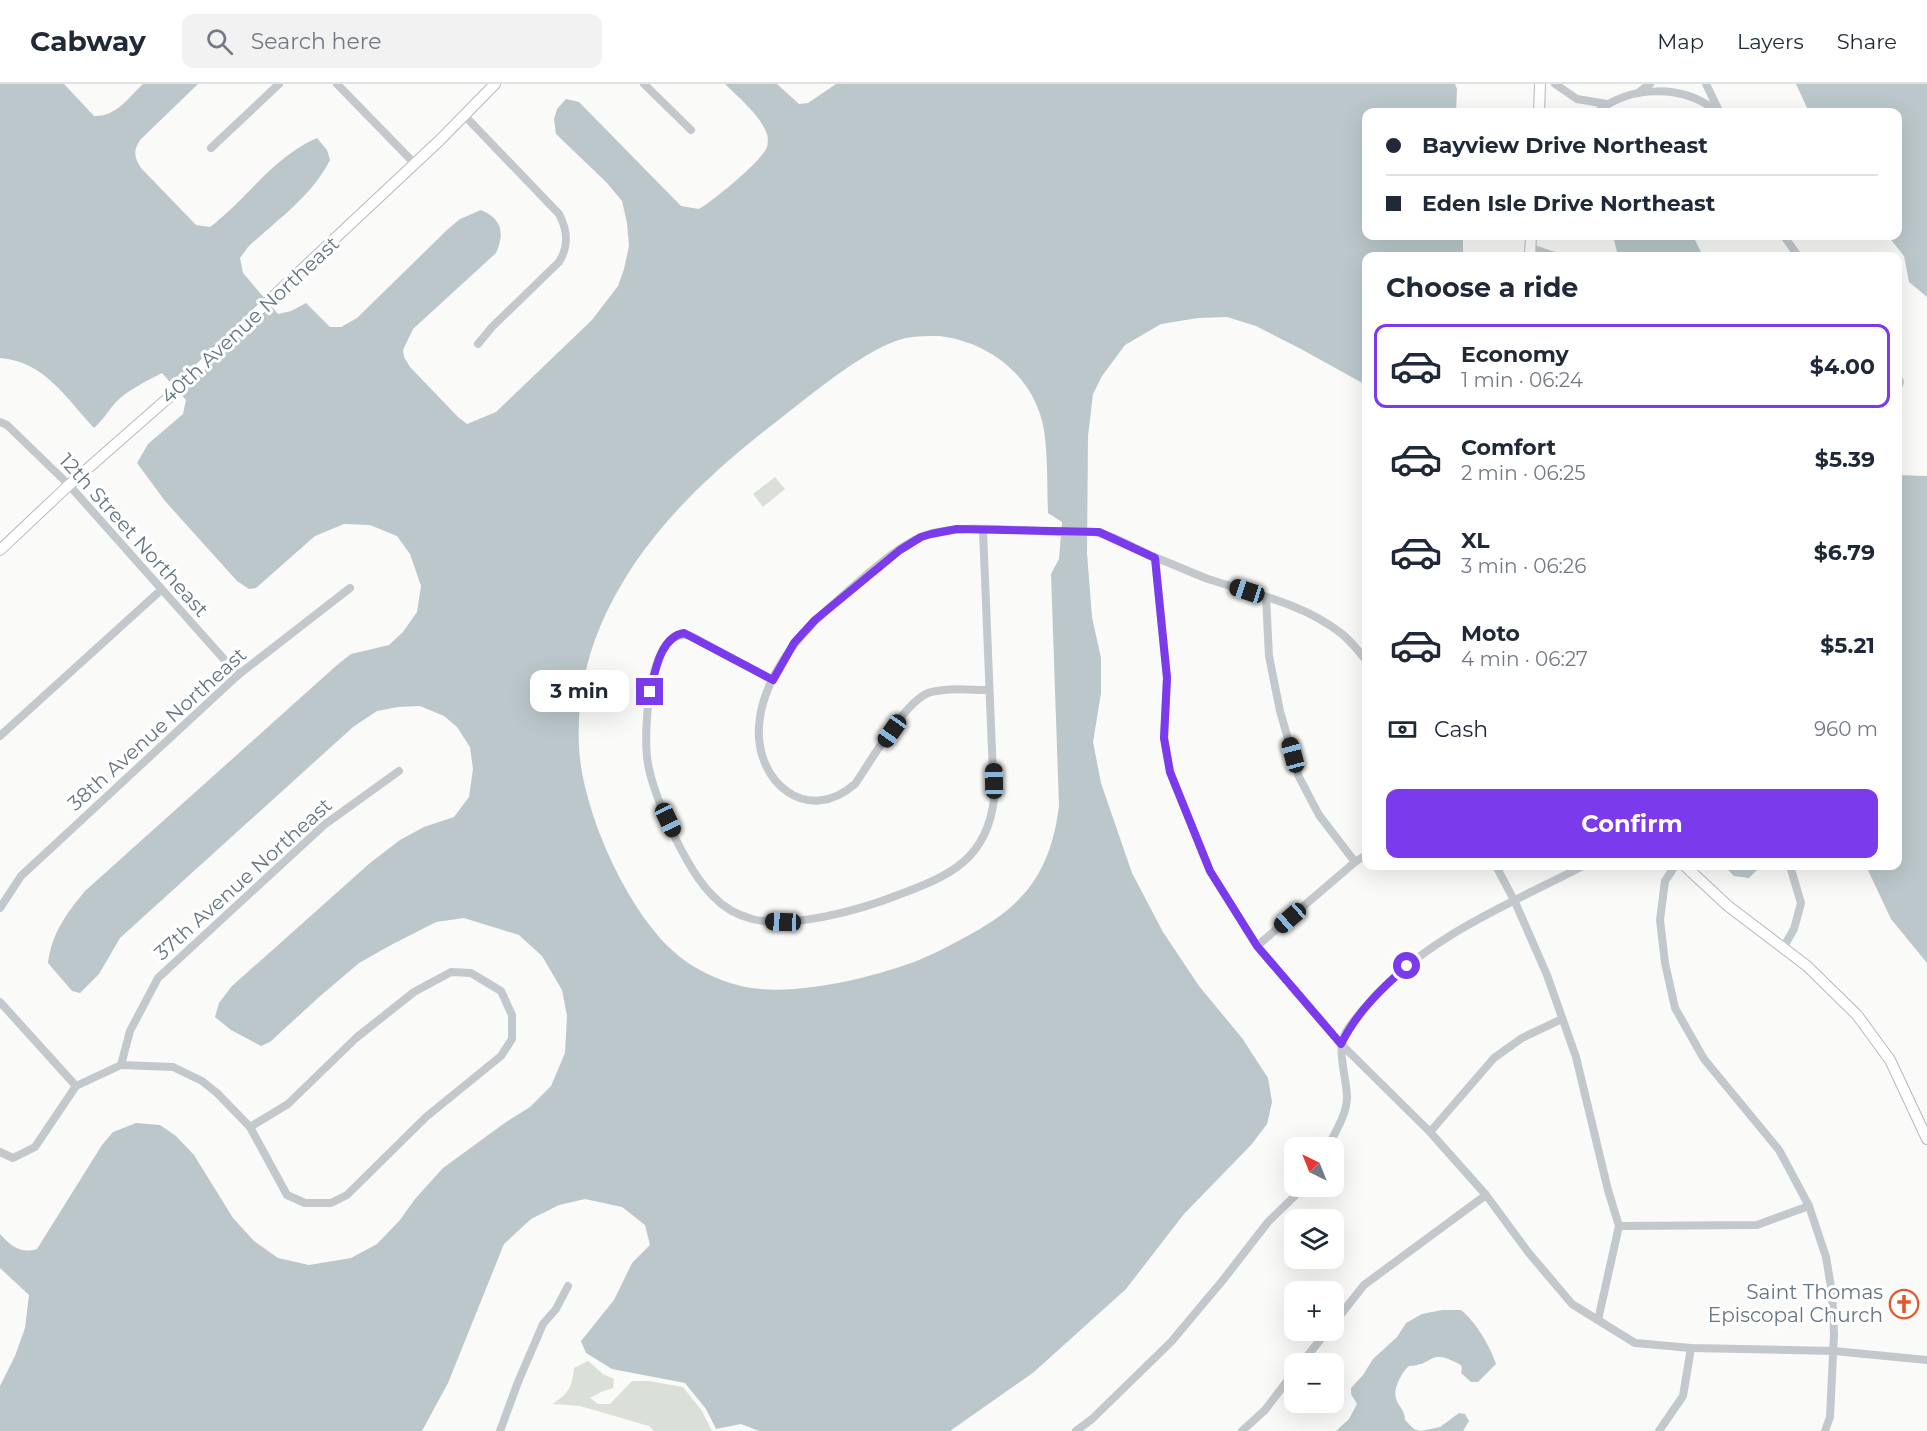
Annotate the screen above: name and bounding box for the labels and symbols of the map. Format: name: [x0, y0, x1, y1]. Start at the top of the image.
street label: 40th Avenue Northeast: [156, 231, 344, 409]
street label: 12th Street Northeast: [54, 448, 214, 622]
car: [1227, 577, 1267, 605]
street label: 38th Avenue Northeast: [63, 643, 251, 815]
callout: 3 min: [530, 671, 629, 713]
route end: [636, 678, 663, 705]
car: [874, 711, 910, 751]
car: [1280, 735, 1306, 775]
car: [985, 763, 1003, 799]
street label: 37th Avenue Northeast: [149, 793, 337, 965]
car: [652, 800, 684, 840]
car: [1271, 899, 1309, 937]
car: [765, 912, 801, 932]
route start: [1393, 952, 1420, 979]
north arrow: [1284, 1137, 1344, 1197]
place label: Saint Thomas Episcopal Church: [1708, 1280, 1883, 1327]
church icon: Saint Thomas Episcopal Church: [1888, 1288, 1920, 1320]

